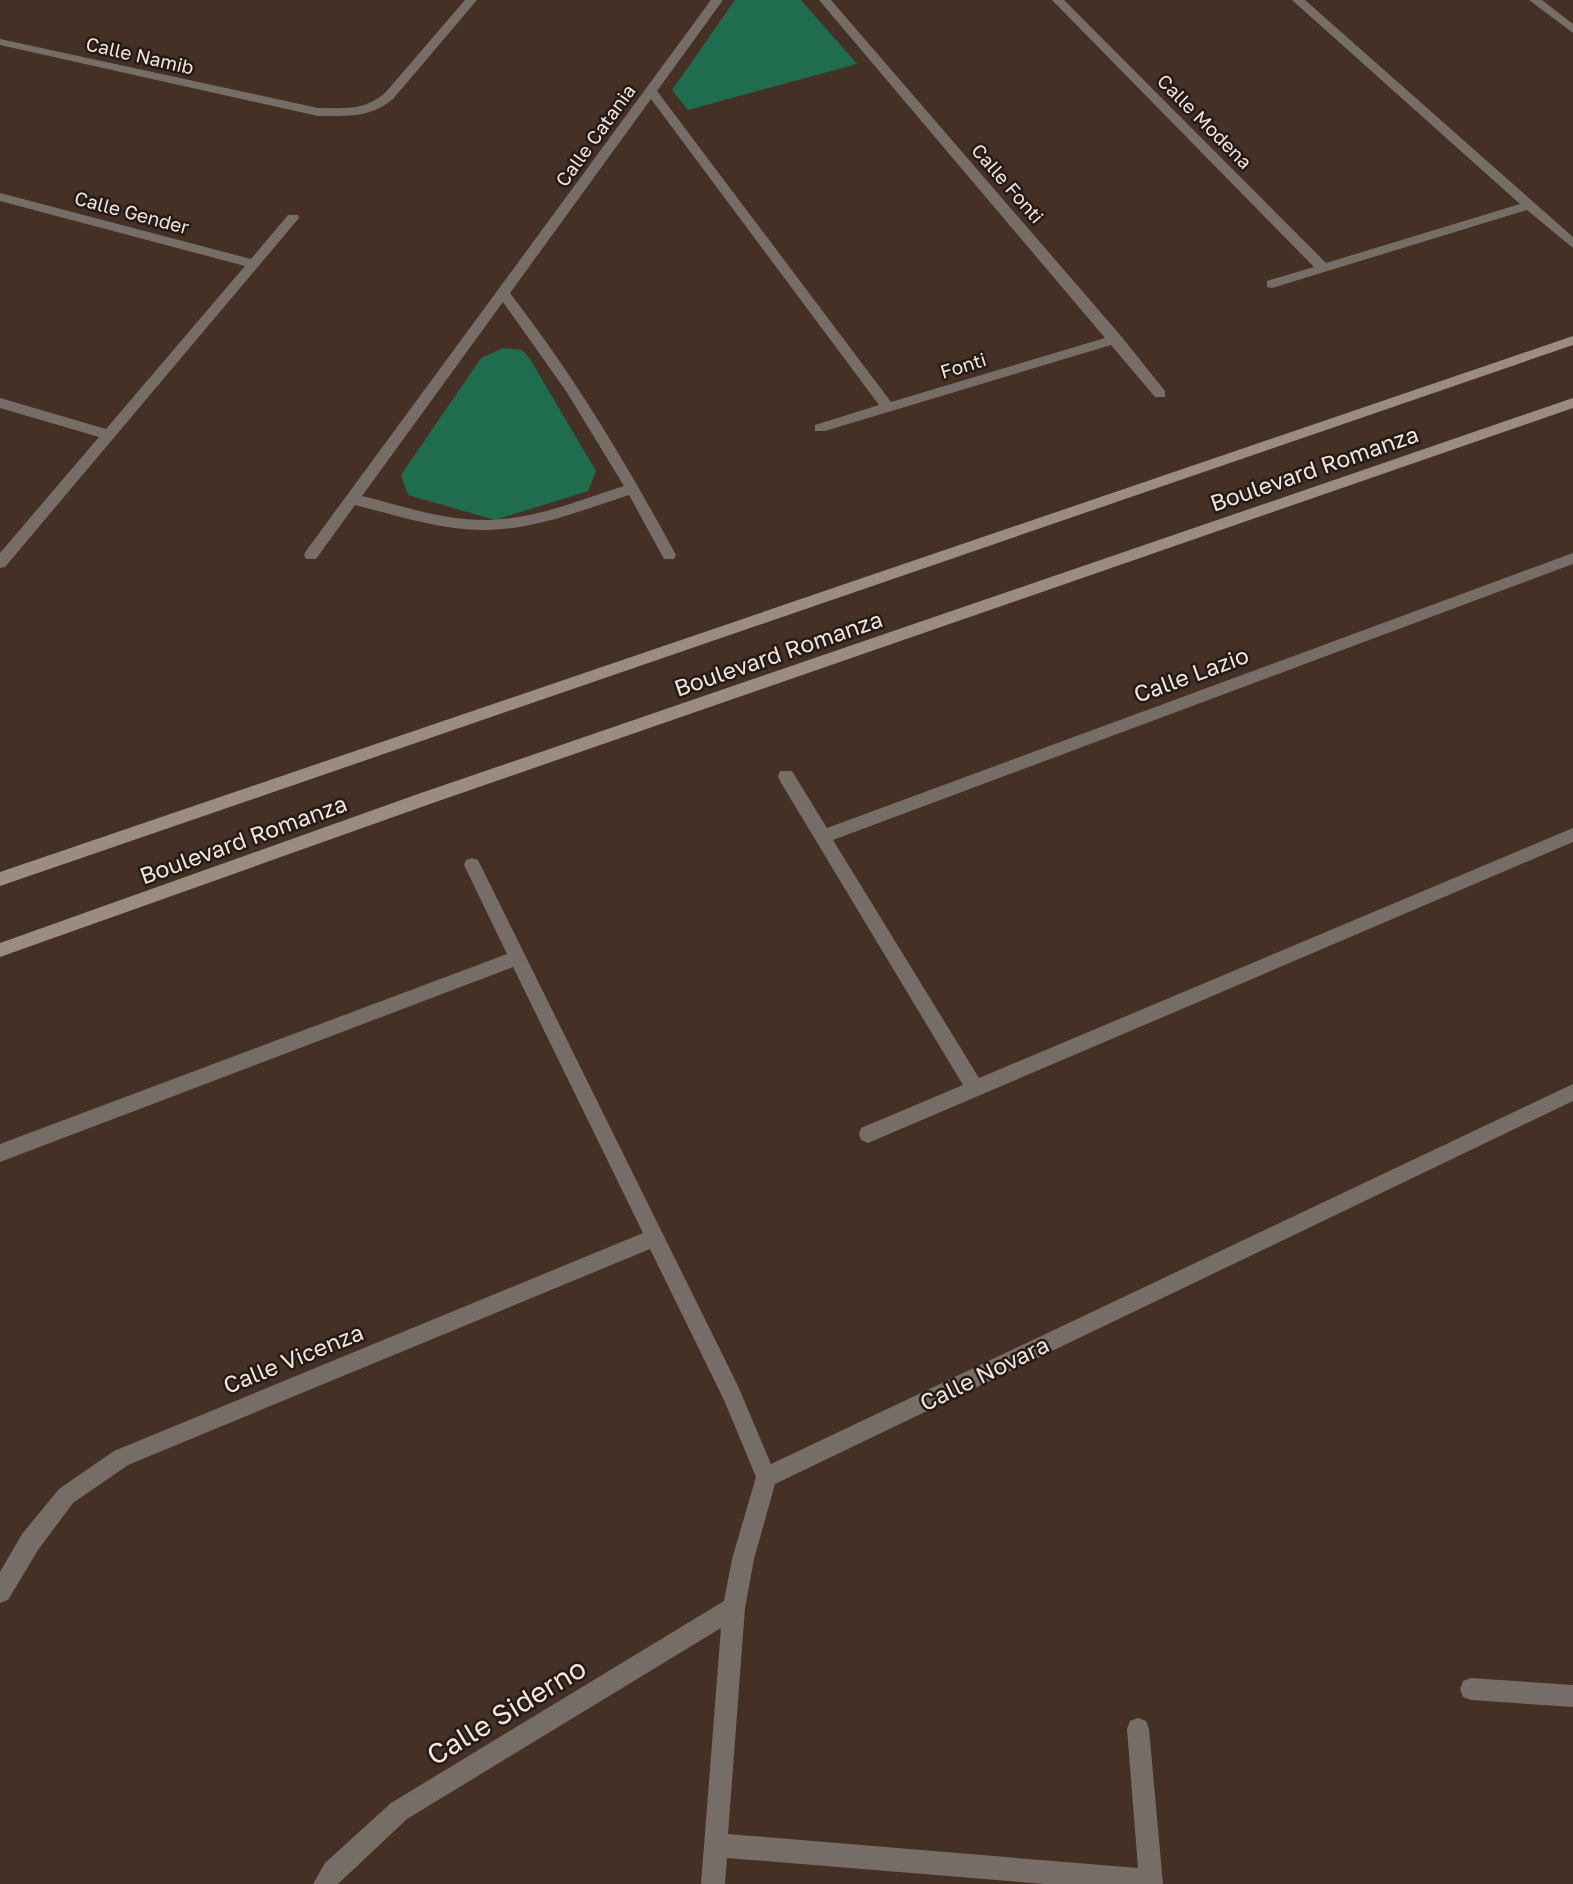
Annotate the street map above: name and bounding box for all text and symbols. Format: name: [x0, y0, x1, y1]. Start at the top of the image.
street label: Calle Namib: [84, 31, 196, 79]
street label: Calle Modena: [1153, 69, 1257, 173]
street label: Calle Catania: [550, 79, 640, 191]
street label: Calle Fonti: [967, 138, 1049, 228]
street label: Calle Gender: [72, 186, 192, 238]
street label: Fonti: [937, 347, 989, 383]
street label: Boulevard Romanza: [1206, 419, 1422, 517]
street label: Boulevard Romanza: [670, 604, 886, 702]
street label: Calle Lazio: [1130, 640, 1252, 708]
street label: Boulevard Romanza: [136, 788, 350, 890]
street label: Calle Vicenza: [219, 1317, 367, 1399]
street label: Calle Novara: [915, 1330, 1053, 1416]
street label: Calle Siderno: [421, 1651, 591, 1771]

